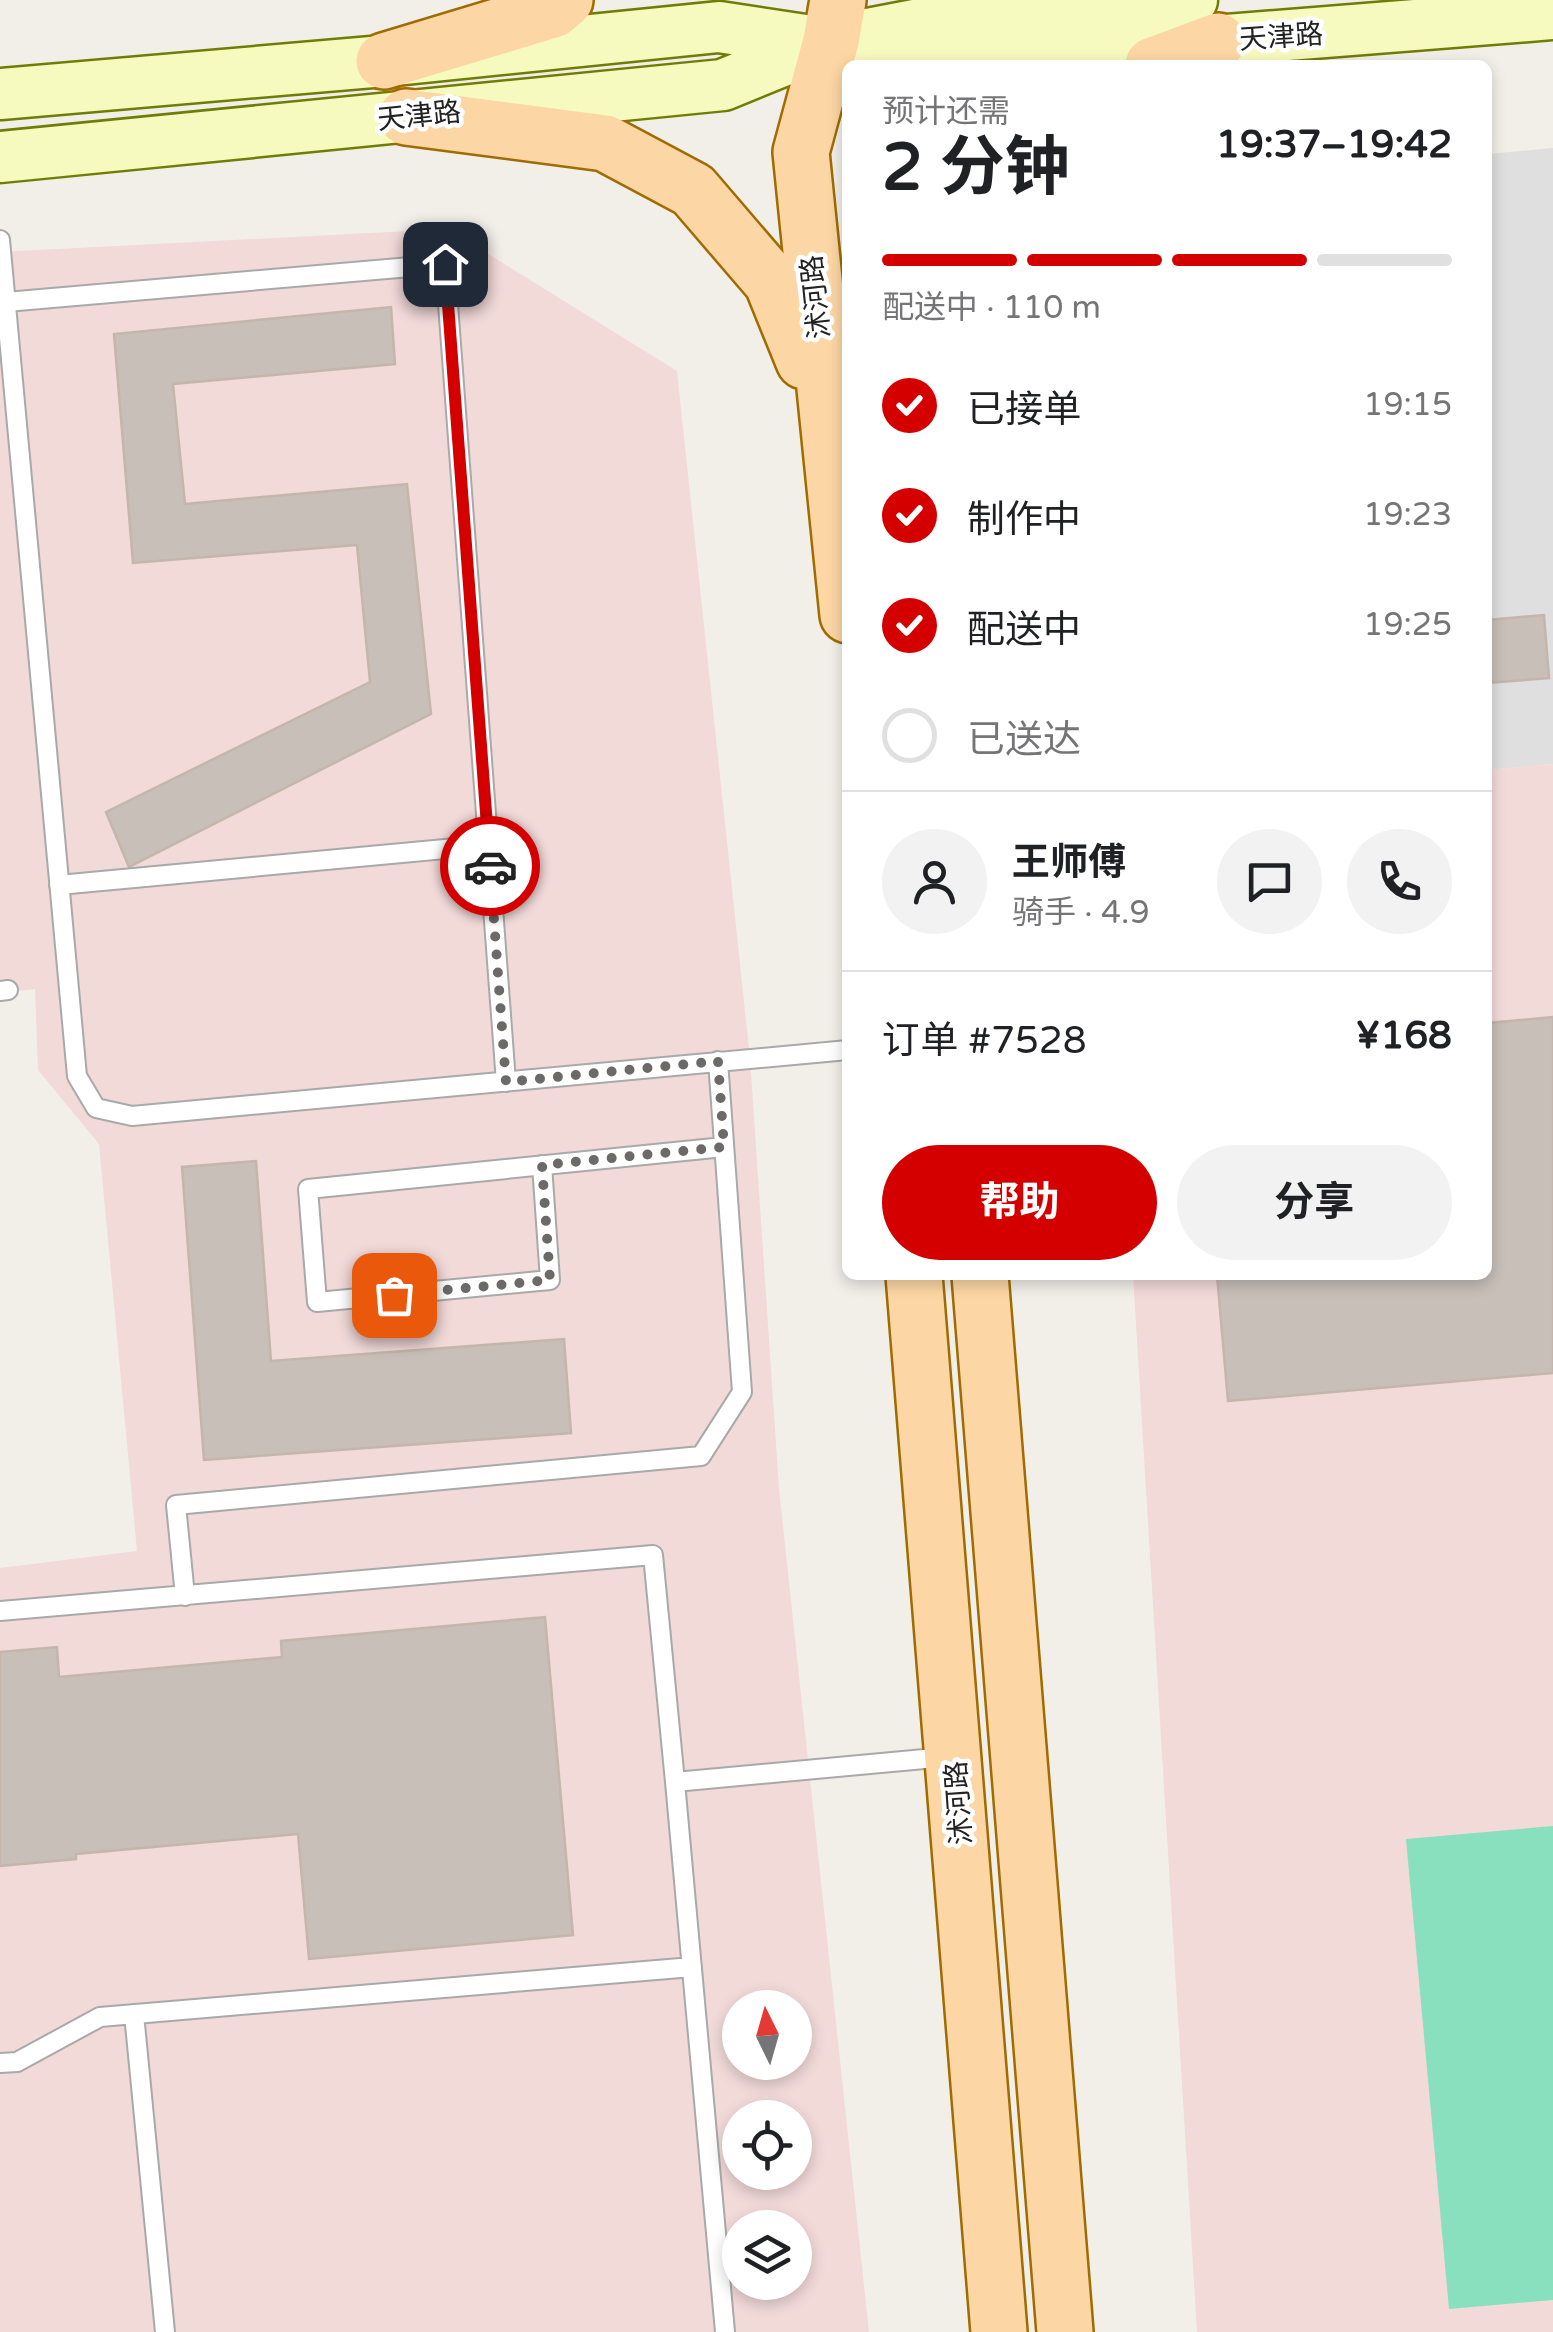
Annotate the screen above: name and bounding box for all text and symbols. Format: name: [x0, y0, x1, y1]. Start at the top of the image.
street label: 天津路: [1238, 17, 1324, 57]
text: 预计还需: [882, 93, 1010, 131]
street label: 天津路: [376, 95, 463, 137]
text: 19:37–19:42: [1216, 122, 1452, 168]
text: 2 分钟: [882, 129, 1070, 208]
pin: [403, 222, 488, 307]
icon: home: [418, 237, 473, 292]
street label: 沭河路: [795, 253, 837, 340]
text: 配送中 · 110 m: [882, 289, 1101, 327]
icon: check: [882, 378, 937, 433]
text: 19:15: [1363, 386, 1452, 424]
text: 已接单: [967, 387, 1081, 433]
icon: check: [882, 488, 937, 543]
text: 19:23: [1363, 496, 1452, 534]
text: 制作中: [967, 497, 1081, 543]
icon: check: [882, 598, 937, 653]
text: 19:25: [1363, 606, 1452, 644]
text: 配送中: [967, 607, 1081, 653]
text: 已送达: [967, 717, 1081, 763]
courier: [440, 816, 540, 916]
button: person: [882, 829, 987, 934]
button: chat: [1217, 829, 1322, 934]
button: phone: [1347, 829, 1452, 934]
icon: car: [463, 839, 518, 894]
text: 王师傅: [1012, 840, 1126, 886]
text: 骑手 · 4.9: [1012, 894, 1149, 932]
text: ¥168: [1355, 1013, 1452, 1059]
text: 订单 #7528: [882, 1018, 1087, 1064]
button: 帮助: [882, 1145, 1157, 1260]
button: 分享: [1177, 1145, 1452, 1260]
pin: [352, 1253, 437, 1338]
icon: bag: [367, 1268, 422, 1323]
street label: 沭河路: [939, 1760, 979, 1846]
north arrow: [722, 1990, 812, 2080]
map controls: [722, 1990, 812, 2300]
button: locate: [722, 2100, 812, 2190]
button: layers: [722, 2210, 812, 2300]

